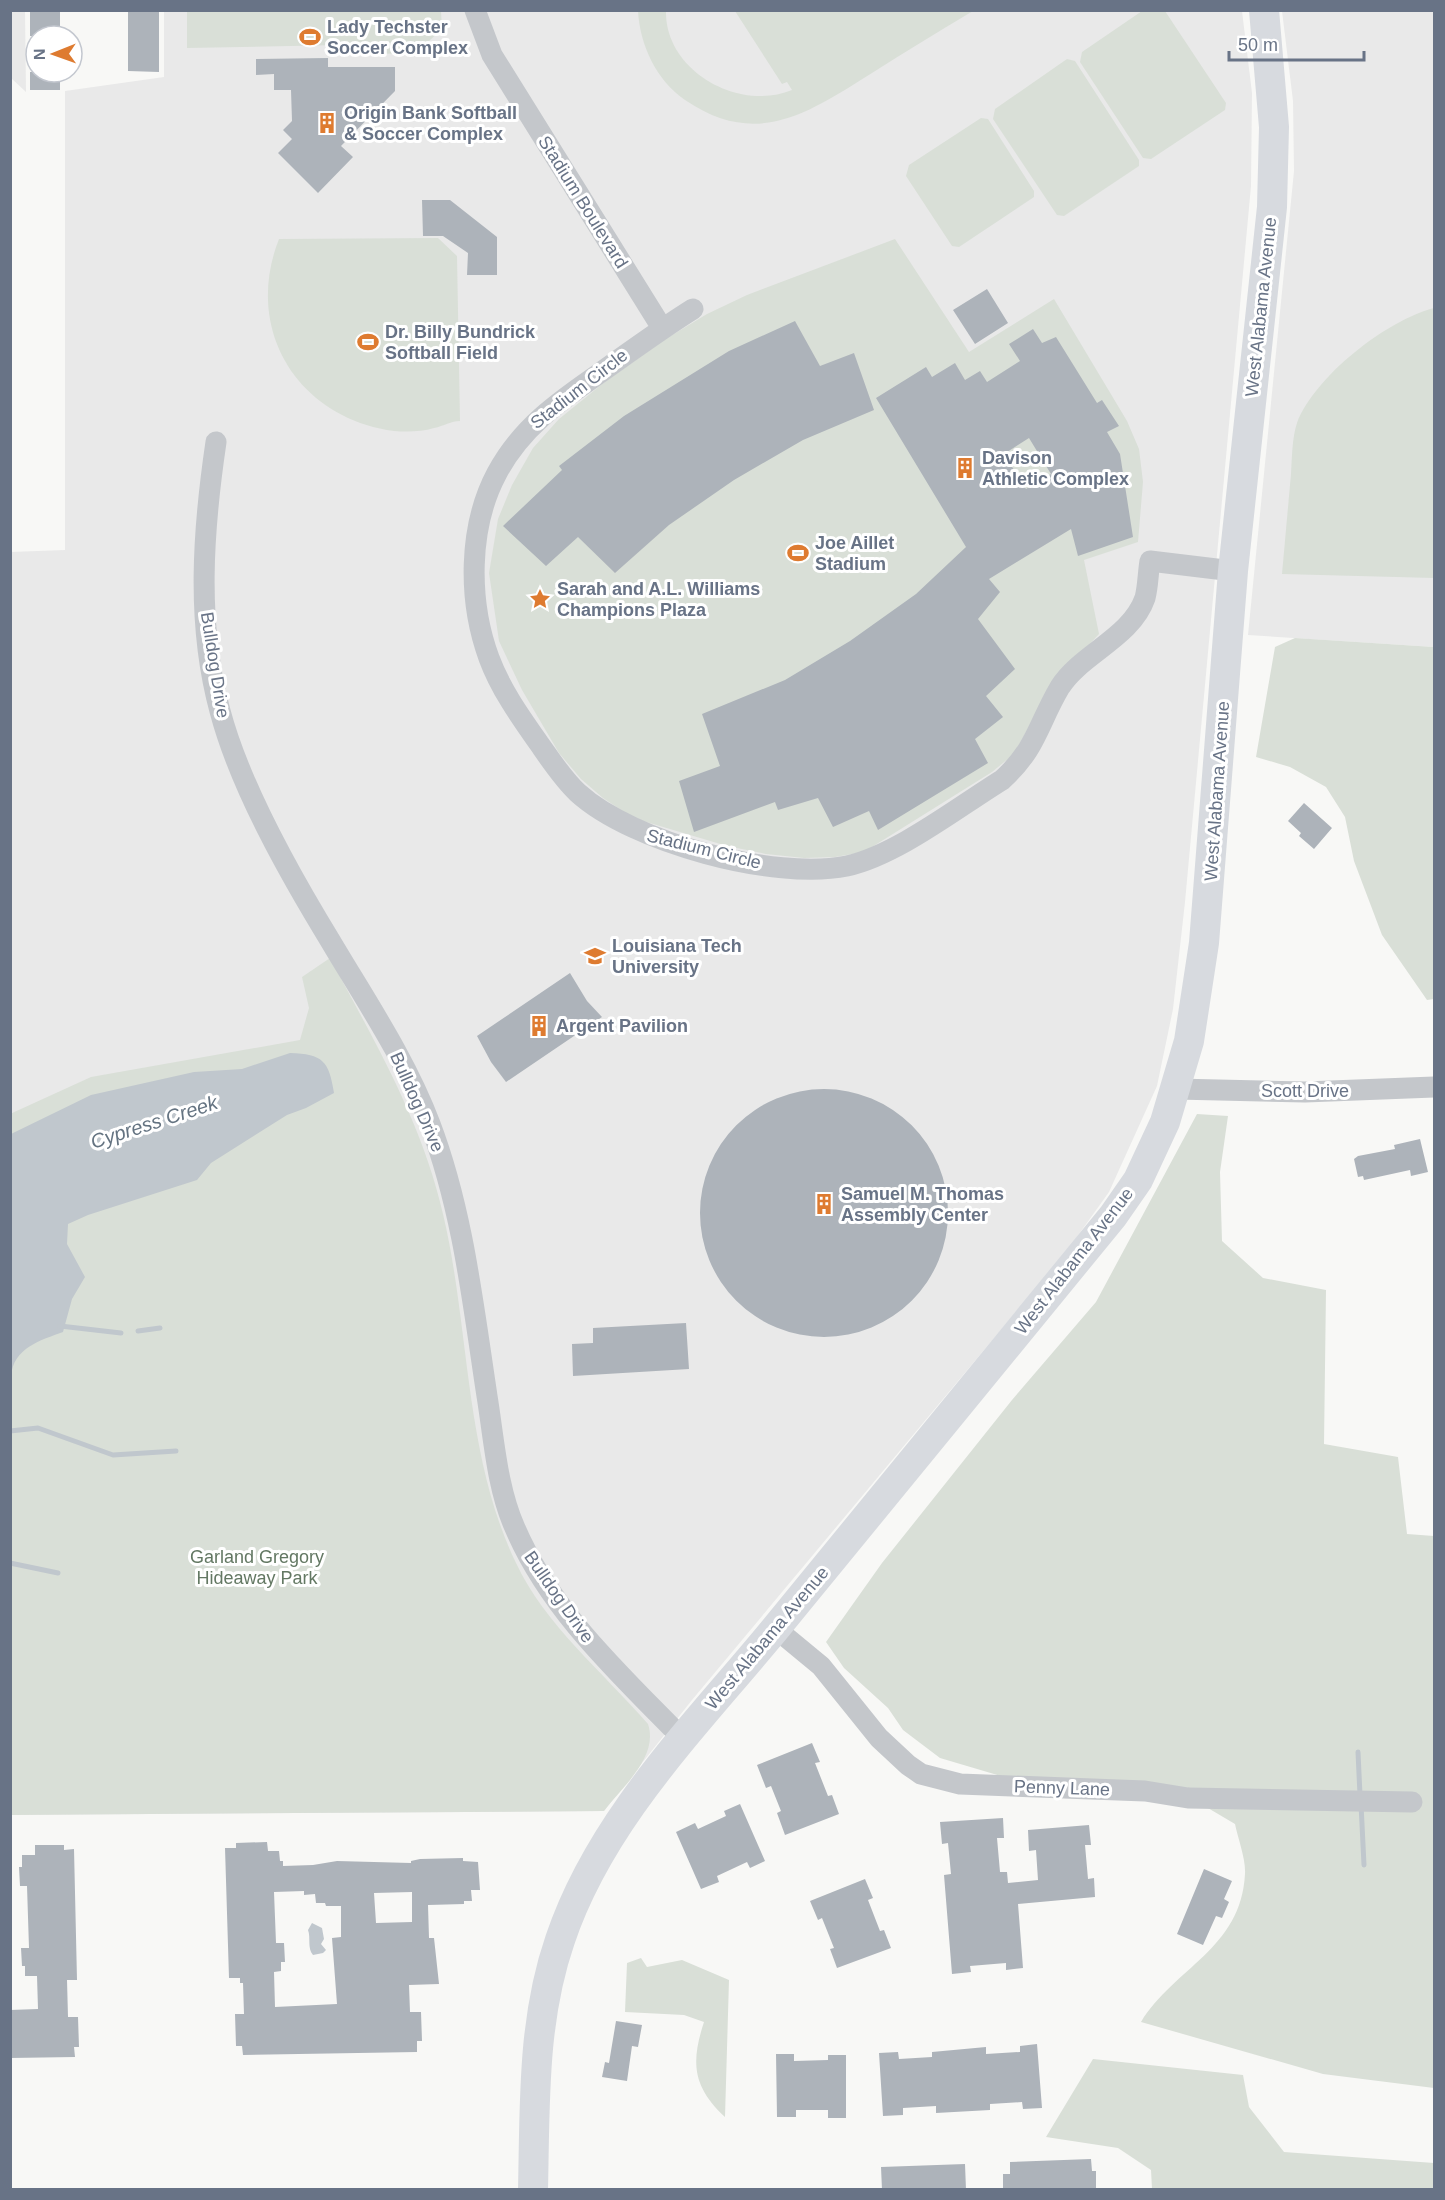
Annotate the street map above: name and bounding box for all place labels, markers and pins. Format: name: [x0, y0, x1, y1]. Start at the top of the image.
place label: Lady Techster Soccer Complex: [327, 17, 468, 58]
sports icon: Lady Techster Soccer Complex: [298, 25, 322, 49]
place label: Origin Bank Softball & Soccer Complex: [344, 103, 517, 144]
building icon: Origin Bank Softball & Soccer Complex: [315, 111, 339, 135]
place label: Dr. Billy Bundrick Softball Field: [385, 322, 536, 363]
sports icon: Dr. Billy Bundrick Softball Field: [356, 330, 380, 354]
place label: Davison Athletic Complex: [982, 448, 1129, 489]
building icon: Davison Athletic Complex: [953, 456, 977, 480]
place label: Joe Aillet Stadium: [815, 533, 894, 574]
sports icon: Joe Aillet Stadium: [786, 541, 810, 565]
place label: Sarah and A.L. Williams Champions Plaza: [557, 579, 760, 620]
place icon: Sarah and A.L. Williams Champions Plaza: [528, 587, 552, 611]
place label: Louisiana Tech University: [612, 936, 742, 977]
school or university icon: Louisiana Tech University: [583, 944, 607, 968]
building icon: Argent Pavilion: [527, 1014, 551, 1038]
place label: Argent Pavilion: [556, 1016, 688, 1036]
place label: Samuel M. Thomas Assembly Center: [841, 1184, 1004, 1225]
building icon: Samuel M. Thomas Assembly Center: [812, 1192, 836, 1216]

